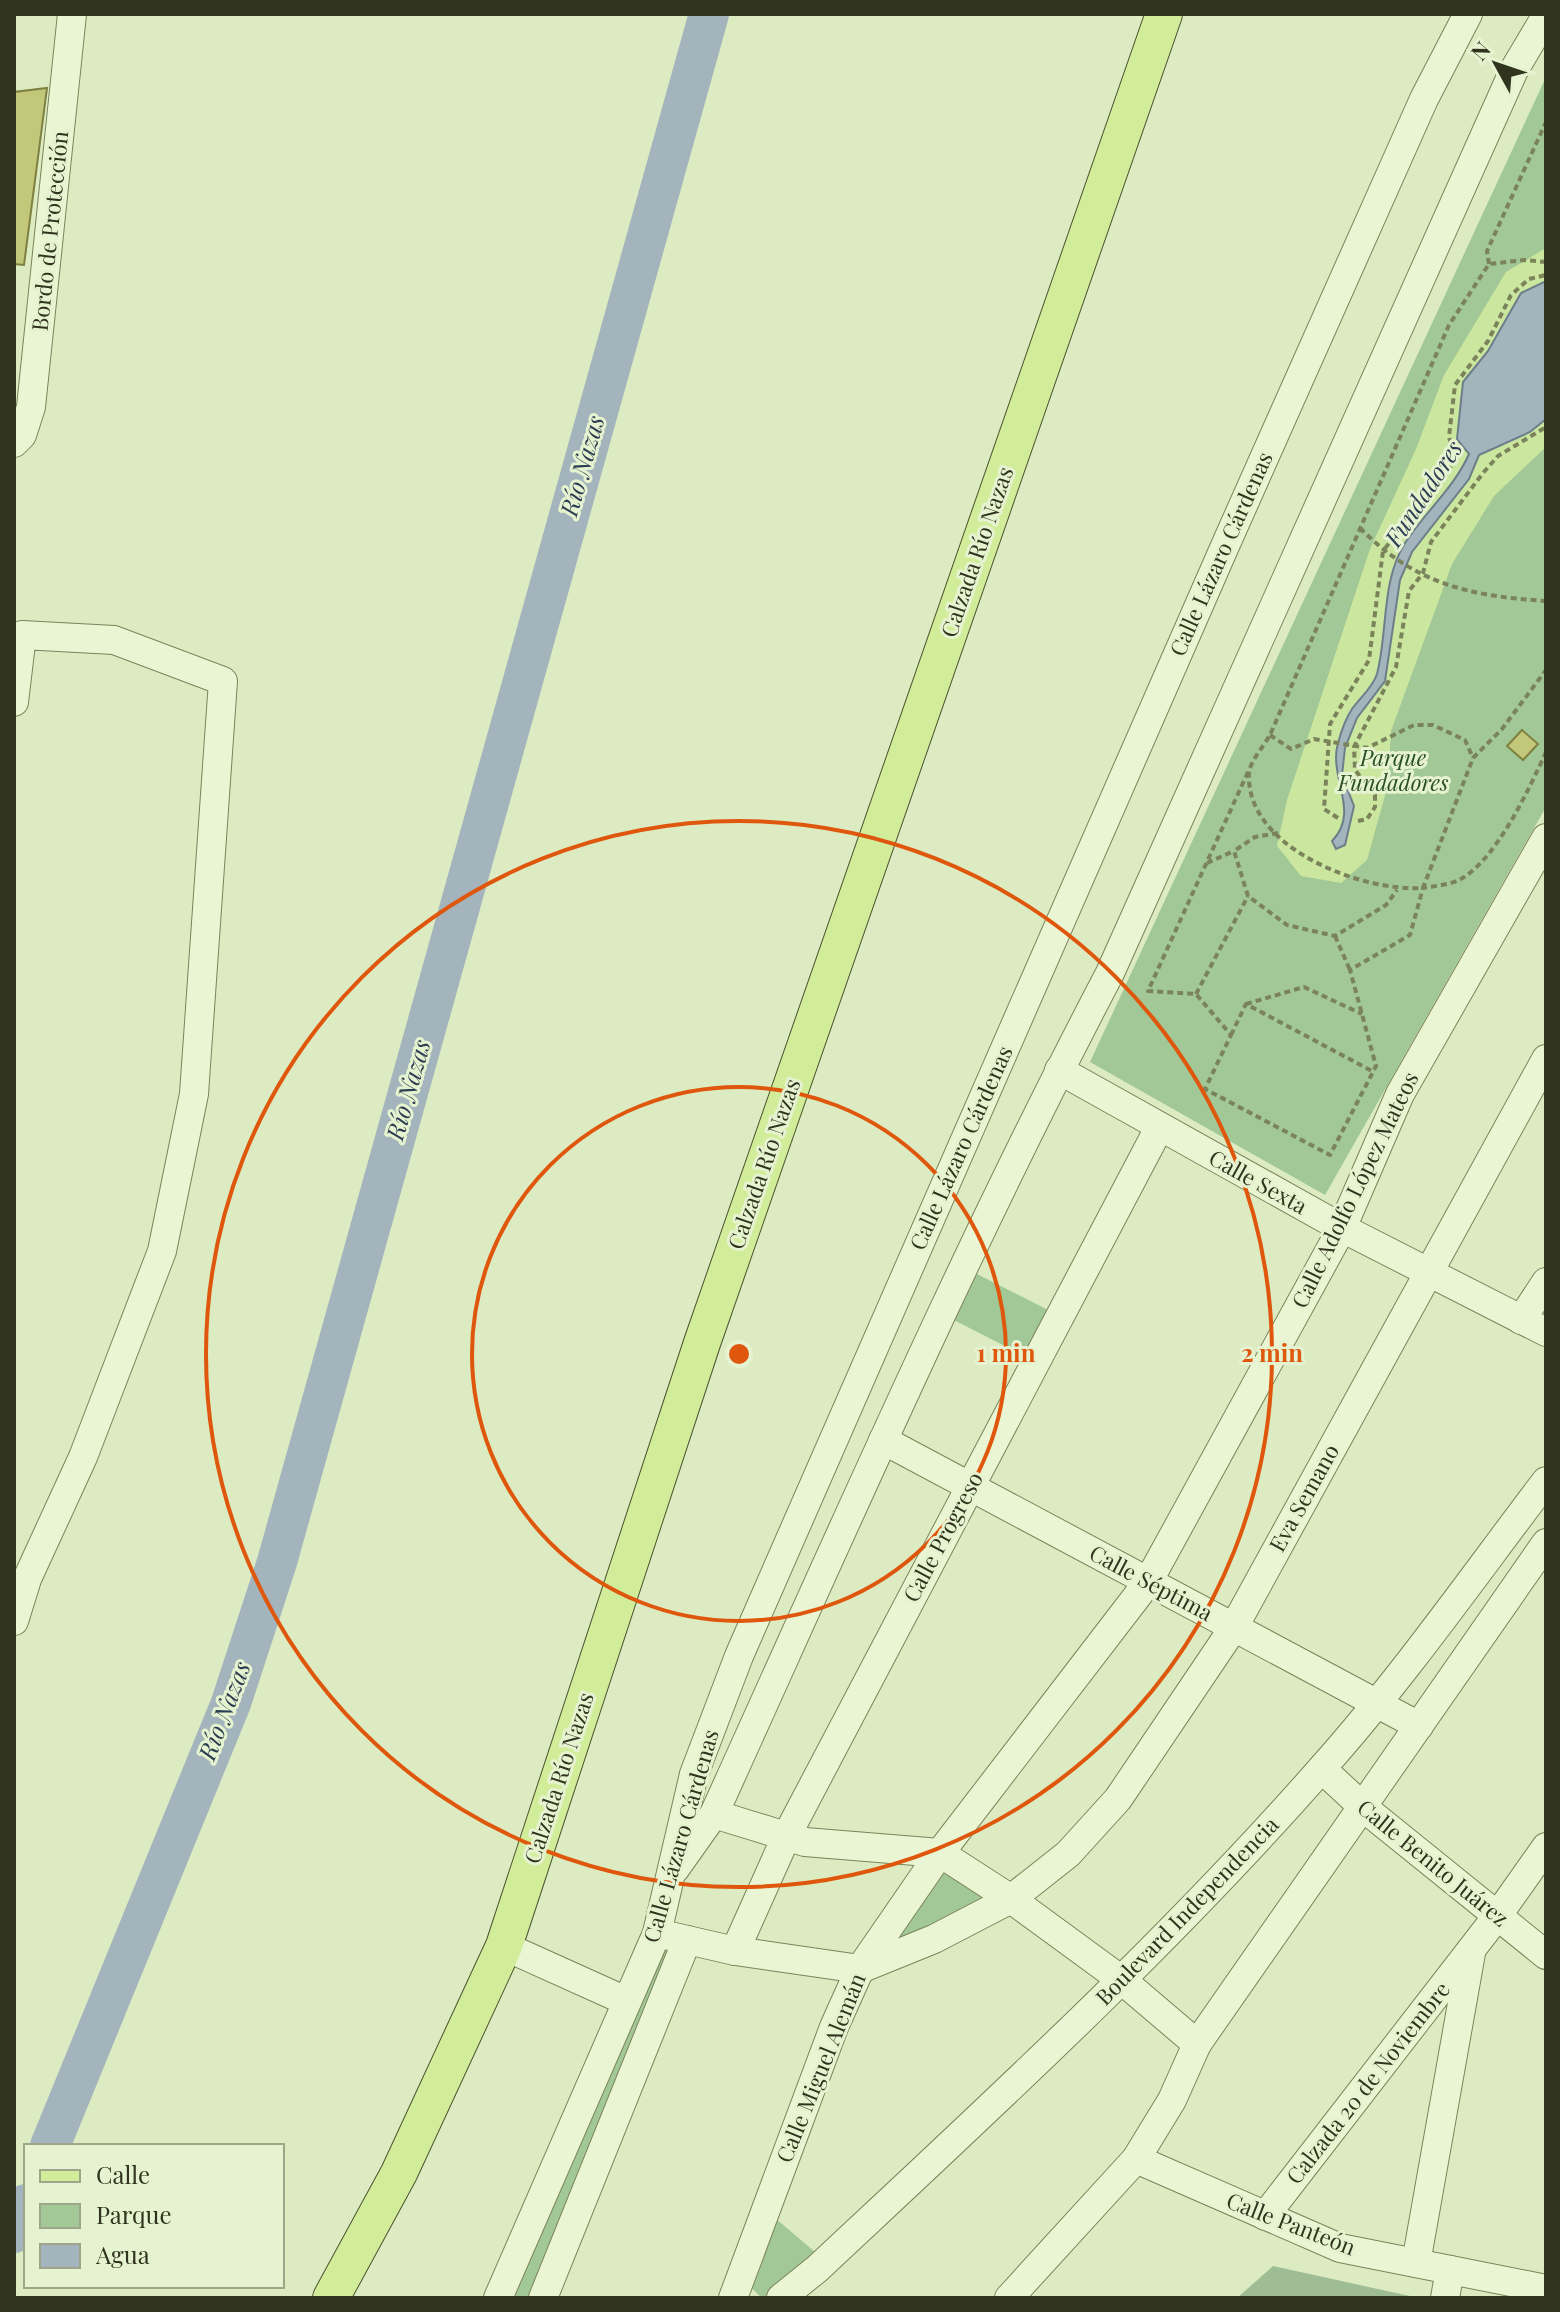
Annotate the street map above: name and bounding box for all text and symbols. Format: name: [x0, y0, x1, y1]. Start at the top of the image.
north arrow: [1456, 24, 1536, 104]
text: N: [1463, 35, 1497, 66]
street label: Bordo de Protección: [24, 129, 74, 332]
water label: Río Nazas: [551, 412, 611, 520]
water label: Fundadores: [1376, 434, 1469, 553]
street label: Calle Lázaro Cárdenas: [1162, 447, 1279, 660]
street label: Calzada Río Nazas: [933, 462, 1019, 641]
park label: Parque Fundadores: [1337, 742, 1449, 797]
water label: Río Nazas: [377, 1036, 437, 1144]
street label: Calle Lázaro Cárdenas: [902, 1041, 1019, 1254]
street label: Calle Adolfo López Mateos: [1284, 1066, 1424, 1313]
street label: Calzada Río Nazas: [720, 1074, 806, 1253]
street label: Calle Sexta: [1204, 1142, 1313, 1220]
text: 1 min: [977, 1336, 1036, 1368]
text: 2 min: [1241, 1336, 1303, 1368]
centre of rings: [725, 1340, 753, 1368]
street label: Eva Semano: [1261, 1438, 1345, 1557]
street label: Calle Progreso: [895, 1466, 989, 1607]
street label: Calle Séptima: [1085, 1537, 1218, 1627]
water label: Río Nazas: [189, 1656, 257, 1765]
street label: Calzada Río Nazas: [516, 1688, 600, 1867]
street label: Calle Lázaro Cárdenas: [635, 1726, 725, 1946]
street label: Calle Benito Juárez: [1352, 1792, 1515, 1933]
street label: Boulevard Independencia: [1088, 1809, 1284, 2011]
street label: Calle Miguel Alemán: [768, 1968, 872, 2167]
street label: Calzada 20 de Noviembre: [1279, 1975, 1456, 2190]
legend: [24, 2144, 284, 2288]
text: Calle: [96, 2158, 150, 2190]
street label: Calle Panteón: [1223, 2185, 1360, 2261]
text: Parque: [96, 2198, 172, 2230]
text: Agua: [95, 2238, 150, 2270]

